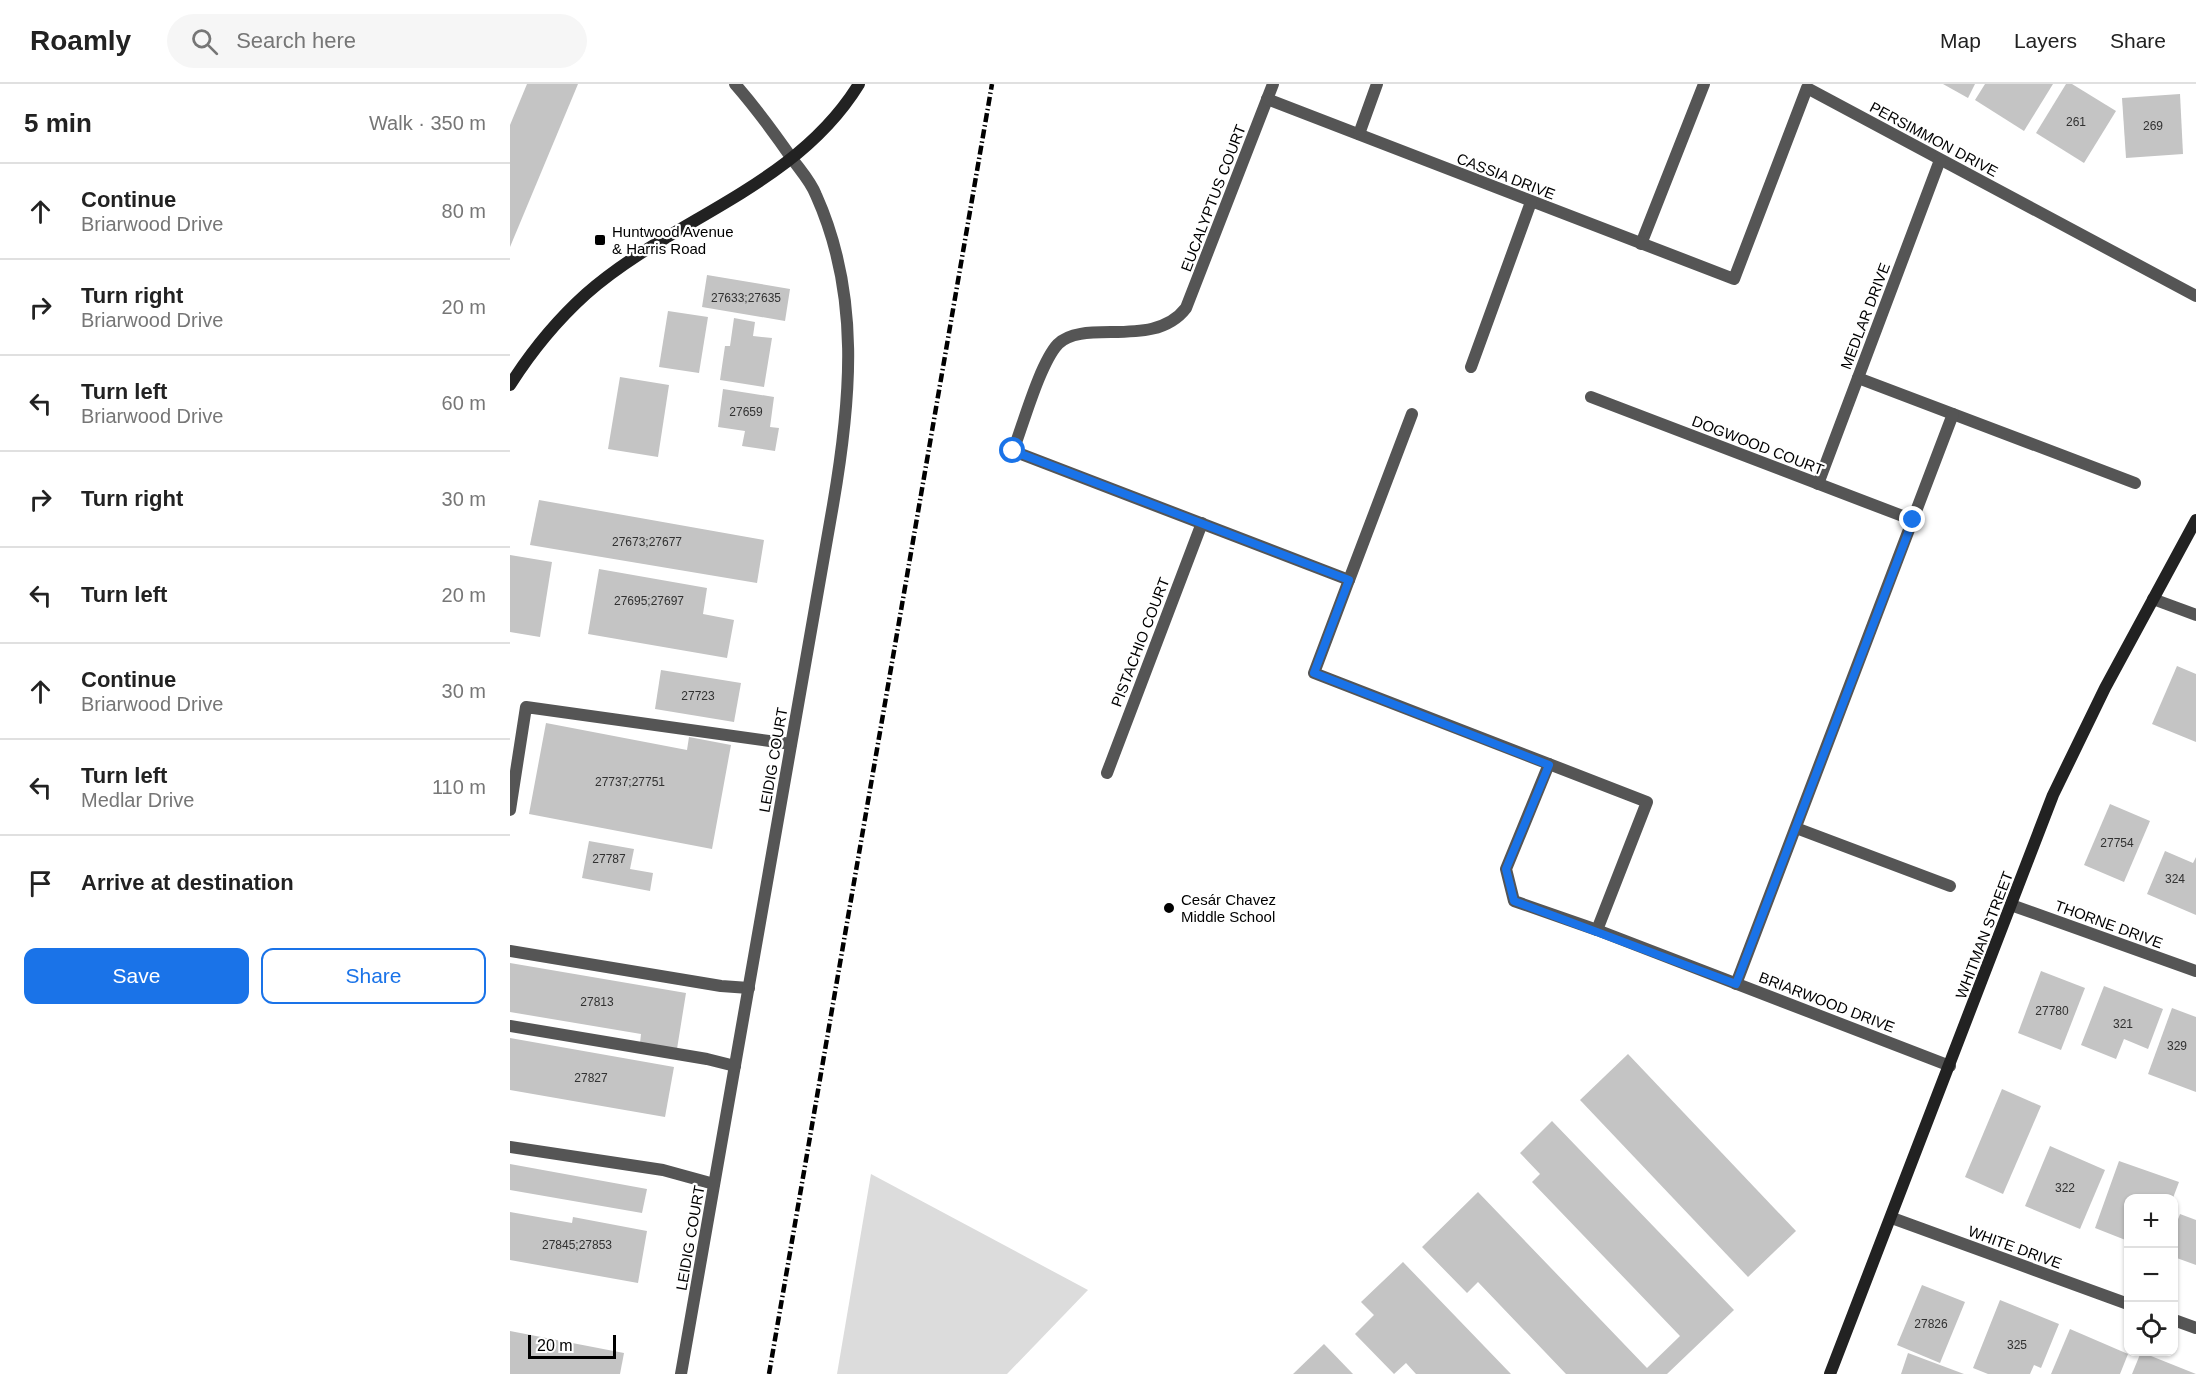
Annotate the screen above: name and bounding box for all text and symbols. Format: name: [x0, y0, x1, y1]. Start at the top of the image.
search box: [167, 14, 587, 68]
text: Roamly: [30, 25, 131, 56]
icon: search: [188, 25, 221, 58]
text: Search here: [236, 28, 356, 53]
text: Map: [1940, 29, 1981, 52]
text: Layers: [2014, 29, 2077, 52]
text: Share: [2110, 29, 2166, 52]
street label: PERSIMMON DRIVE: [1867, 98, 2001, 180]
text: 5 min: [24, 108, 92, 138]
text: Walk · 350 m: [369, 112, 486, 134]
house number: 261: [2066, 115, 2086, 129]
house number: 269: [2143, 119, 2163, 133]
street label: EUCALYPTUS COURT: [1177, 122, 1249, 274]
street label: CASSIA DRIVE: [1454, 149, 1558, 203]
text: Continue: [81, 187, 176, 212]
icon: ahead: [24, 195, 57, 228]
text: 80 m: [442, 200, 486, 222]
text: Briarwood Drive: [81, 213, 223, 235]
place label: Huntwood Avenue & Harris Road: [612, 223, 734, 257]
marker: Huntwood Avenue & Harris Road: [593, 233, 607, 247]
street label: MEDLAR DRIVE: [1837, 260, 1893, 372]
text: Turn right: [81, 283, 183, 308]
icon: right: [24, 291, 57, 324]
house number: 27633;27635: [711, 291, 781, 305]
text: 20 m: [442, 296, 486, 318]
text: Briarwood Drive: [81, 309, 223, 331]
text: Turn left: [81, 379, 167, 404]
icon: left: [24, 387, 57, 420]
text: 60 m: [442, 392, 486, 414]
text: Briarwood Drive: [81, 405, 223, 427]
house number: 27659: [729, 405, 763, 419]
street label: DOGWOOD COURT: [1690, 412, 1826, 478]
route start: [999, 437, 1025, 463]
icon: right: [24, 483, 57, 516]
text: Turn right: [81, 486, 183, 511]
text: 30 m: [442, 488, 486, 510]
route end: [1899, 506, 1925, 532]
house number: 27673;27677: [612, 535, 682, 549]
street label: PISTACHIO COURT: [1108, 575, 1172, 709]
icon: left: [24, 579, 57, 612]
text: Turn left: [81, 582, 167, 607]
text: 20 m: [442, 584, 486, 606]
house number: 27695;27697: [614, 594, 684, 608]
text: Continue: [81, 667, 176, 692]
icon: ahead: [24, 675, 57, 708]
text: 30 m: [442, 680, 486, 702]
house number: 27723: [681, 689, 715, 703]
text: Briarwood Drive: [81, 693, 223, 715]
street label: LEIDIG COURT: [755, 706, 791, 814]
text: Turn left: [81, 763, 167, 788]
icon: left: [24, 771, 57, 804]
house number: 27737;27751: [595, 775, 665, 789]
text: 110 m: [432, 776, 486, 798]
text: Medlar Drive: [81, 789, 194, 811]
house number: 27754: [2100, 836, 2134, 850]
house number: 27787: [592, 852, 626, 866]
icon: arrive: [24, 867, 57, 900]
street label: WHITMAN STREET: [1952, 869, 2016, 1001]
text: Arrive at destination: [81, 870, 294, 895]
house number: 324: [2165, 872, 2185, 886]
place label: Cesár Chavez Middle School: [1181, 891, 1276, 925]
street label: THORNE DRIVE: [2053, 897, 2165, 951]
marker: Cesár Chavez Middle School: [1162, 901, 1176, 915]
button: Save: [24, 948, 249, 1004]
button: Share: [261, 948, 486, 1004]
street label: BRIARWOOD DRIVE: [1757, 968, 1897, 1036]
house number: 27813: [580, 995, 614, 1009]
house number: 27780: [2035, 1004, 2069, 1018]
house number: 321: [2113, 1017, 2133, 1031]
house number: 329: [2167, 1039, 2187, 1053]
house number: 27827: [574, 1071, 608, 1085]
house number: 322: [2055, 1181, 2075, 1195]
street label: LEIDIG COURT: [672, 1184, 708, 1292]
map controls: [2124, 1194, 2178, 1356]
button: +: [2124, 1194, 2178, 1248]
street label: WHITE DRIVE: [1966, 1222, 2064, 1272]
house number: 27845;27853: [542, 1238, 612, 1252]
button: −: [2124, 1248, 2178, 1302]
button: locate: [2124, 1302, 2178, 1356]
house number: 27826: [1914, 1317, 1948, 1331]
scale bar: [528, 1332, 616, 1360]
text: 20 m: [537, 1337, 573, 1354]
house number: 325: [2007, 1338, 2027, 1352]

